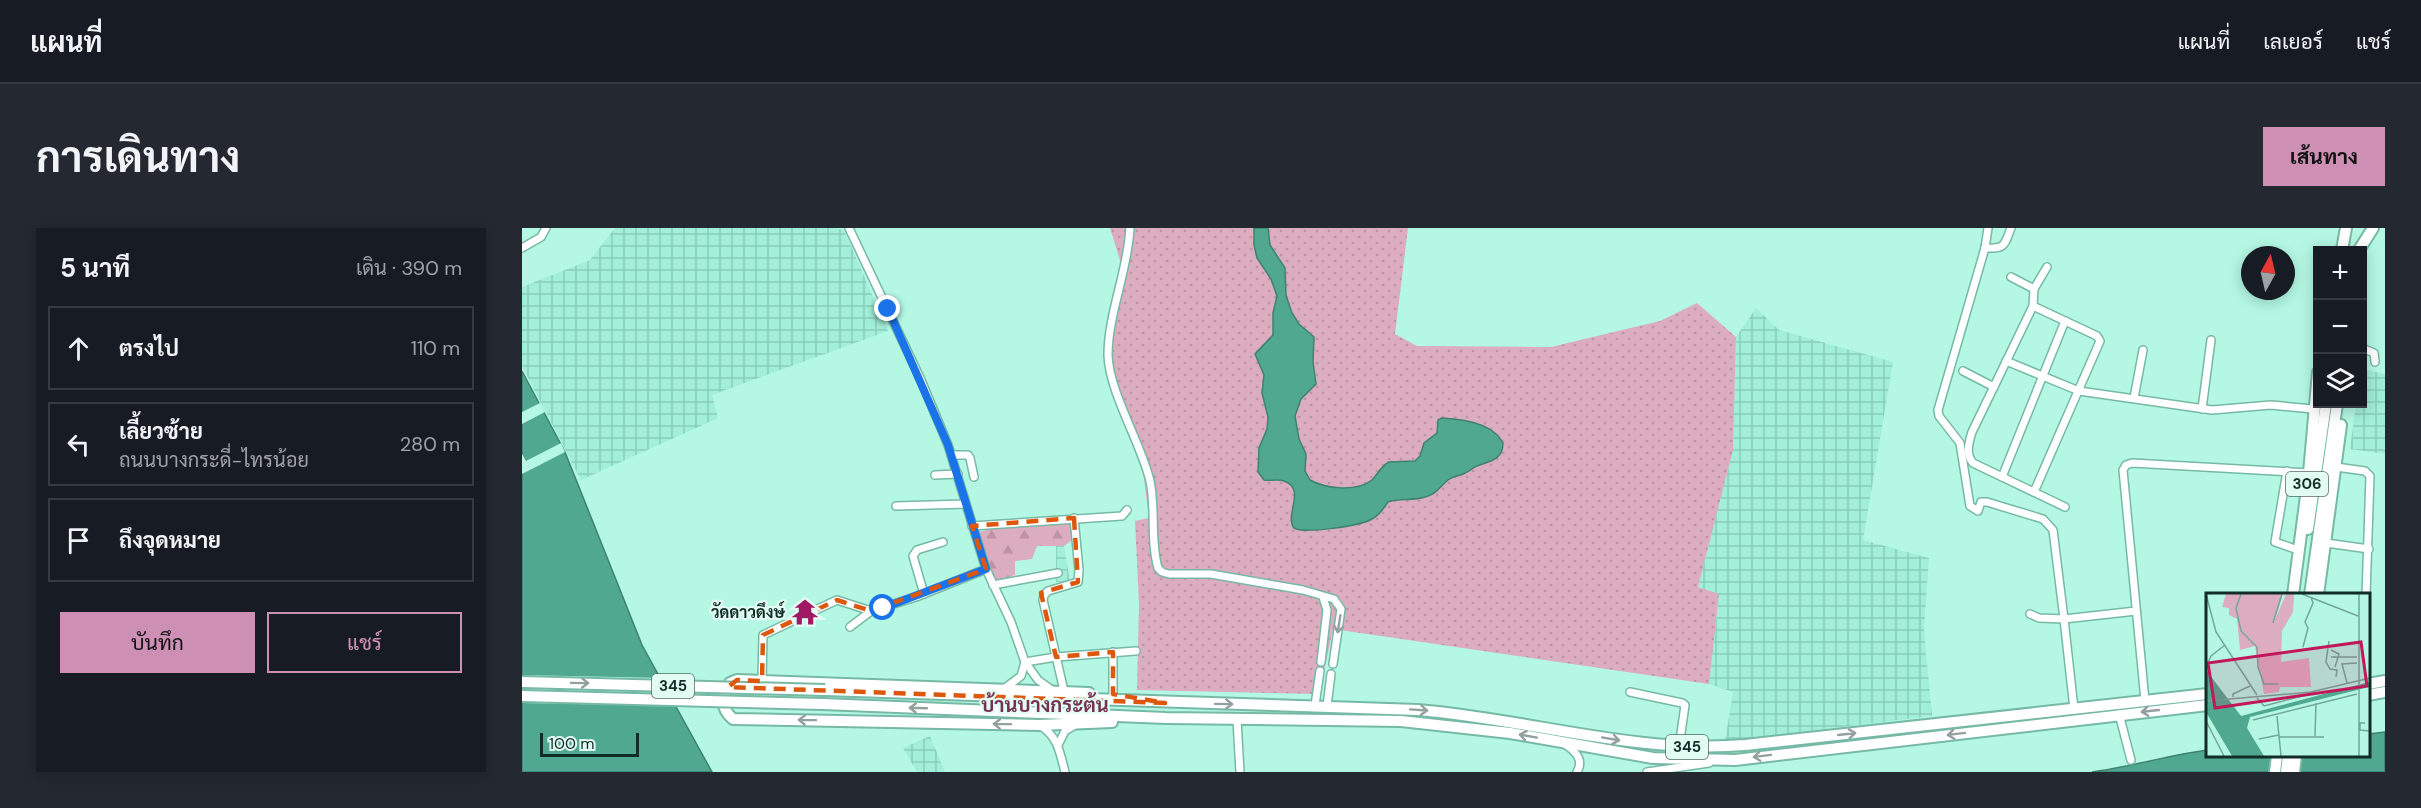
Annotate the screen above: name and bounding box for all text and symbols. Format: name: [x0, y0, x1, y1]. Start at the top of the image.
text: แผนที่: [30, 24, 103, 61]
text: แผนที่: [2178, 28, 2230, 56]
text: เลเยอร์: [2263, 28, 2323, 56]
text: แชร์: [2356, 28, 2391, 56]
button: เส้นทาง: [2263, 127, 2385, 186]
text: การเดินทาง: [36, 130, 240, 185]
north arrow: [2241, 246, 2295, 300]
map controls: [2313, 246, 2367, 408]
button: +: [2313, 246, 2367, 300]
text: 5 นาที: [60, 251, 130, 285]
text: เดิน · 390 m: [356, 255, 462, 281]
route end: [874, 295, 900, 321]
button: −: [2313, 300, 2367, 354]
icon: ahead: [62, 332, 95, 365]
text: ตรงไป: [119, 334, 179, 363]
text: 110 m: [411, 335, 460, 361]
button: layers: [2313, 354, 2367, 408]
text: เลี้ยวซ้าย: [119, 417, 203, 446]
icon: left: [62, 428, 95, 461]
text: 280 m: [400, 431, 460, 457]
text: ถนนบางกระดี่-ไทรน้อย: [119, 447, 309, 473]
road number: 306: [2286, 472, 2328, 496]
icon: arrive: [62, 524, 95, 557]
text: ถึงจุดหมาย: [119, 526, 221, 555]
inset map: [2206, 593, 2370, 757]
route start: [869, 594, 895, 620]
temple icon: วัดดาวดึงษ์: [790, 597, 820, 627]
place label: วัดดาวดึงษ์: [711, 601, 786, 623]
button: บันทึก: [60, 612, 255, 673]
button: แชร์: [267, 612, 462, 673]
one-way arrow: [1334, 614, 1345, 634]
road number: 345: [652, 674, 694, 698]
one-way arrow: [570, 678, 590, 689]
district label: บ้านบางกระต้น: [981, 692, 1109, 718]
one-way arrow: [1213, 698, 1233, 710]
one-way arrow: [909, 702, 929, 714]
one-way arrow: [1408, 705, 1428, 716]
one-way arrow: [2140, 706, 2160, 717]
one-way arrow: [798, 714, 818, 726]
one-way arrow: [993, 719, 1013, 730]
one-way arrow: [1837, 728, 1857, 739]
one-way arrow: [1947, 729, 1967, 740]
scale bar: [540, 730, 639, 758]
one-way arrow: [1518, 730, 1538, 741]
text: 100 m: [549, 733, 594, 754]
one-way arrow: [1601, 734, 1621, 745]
road number: 345: [1666, 735, 1708, 759]
one-way arrow: [1753, 751, 1773, 762]

